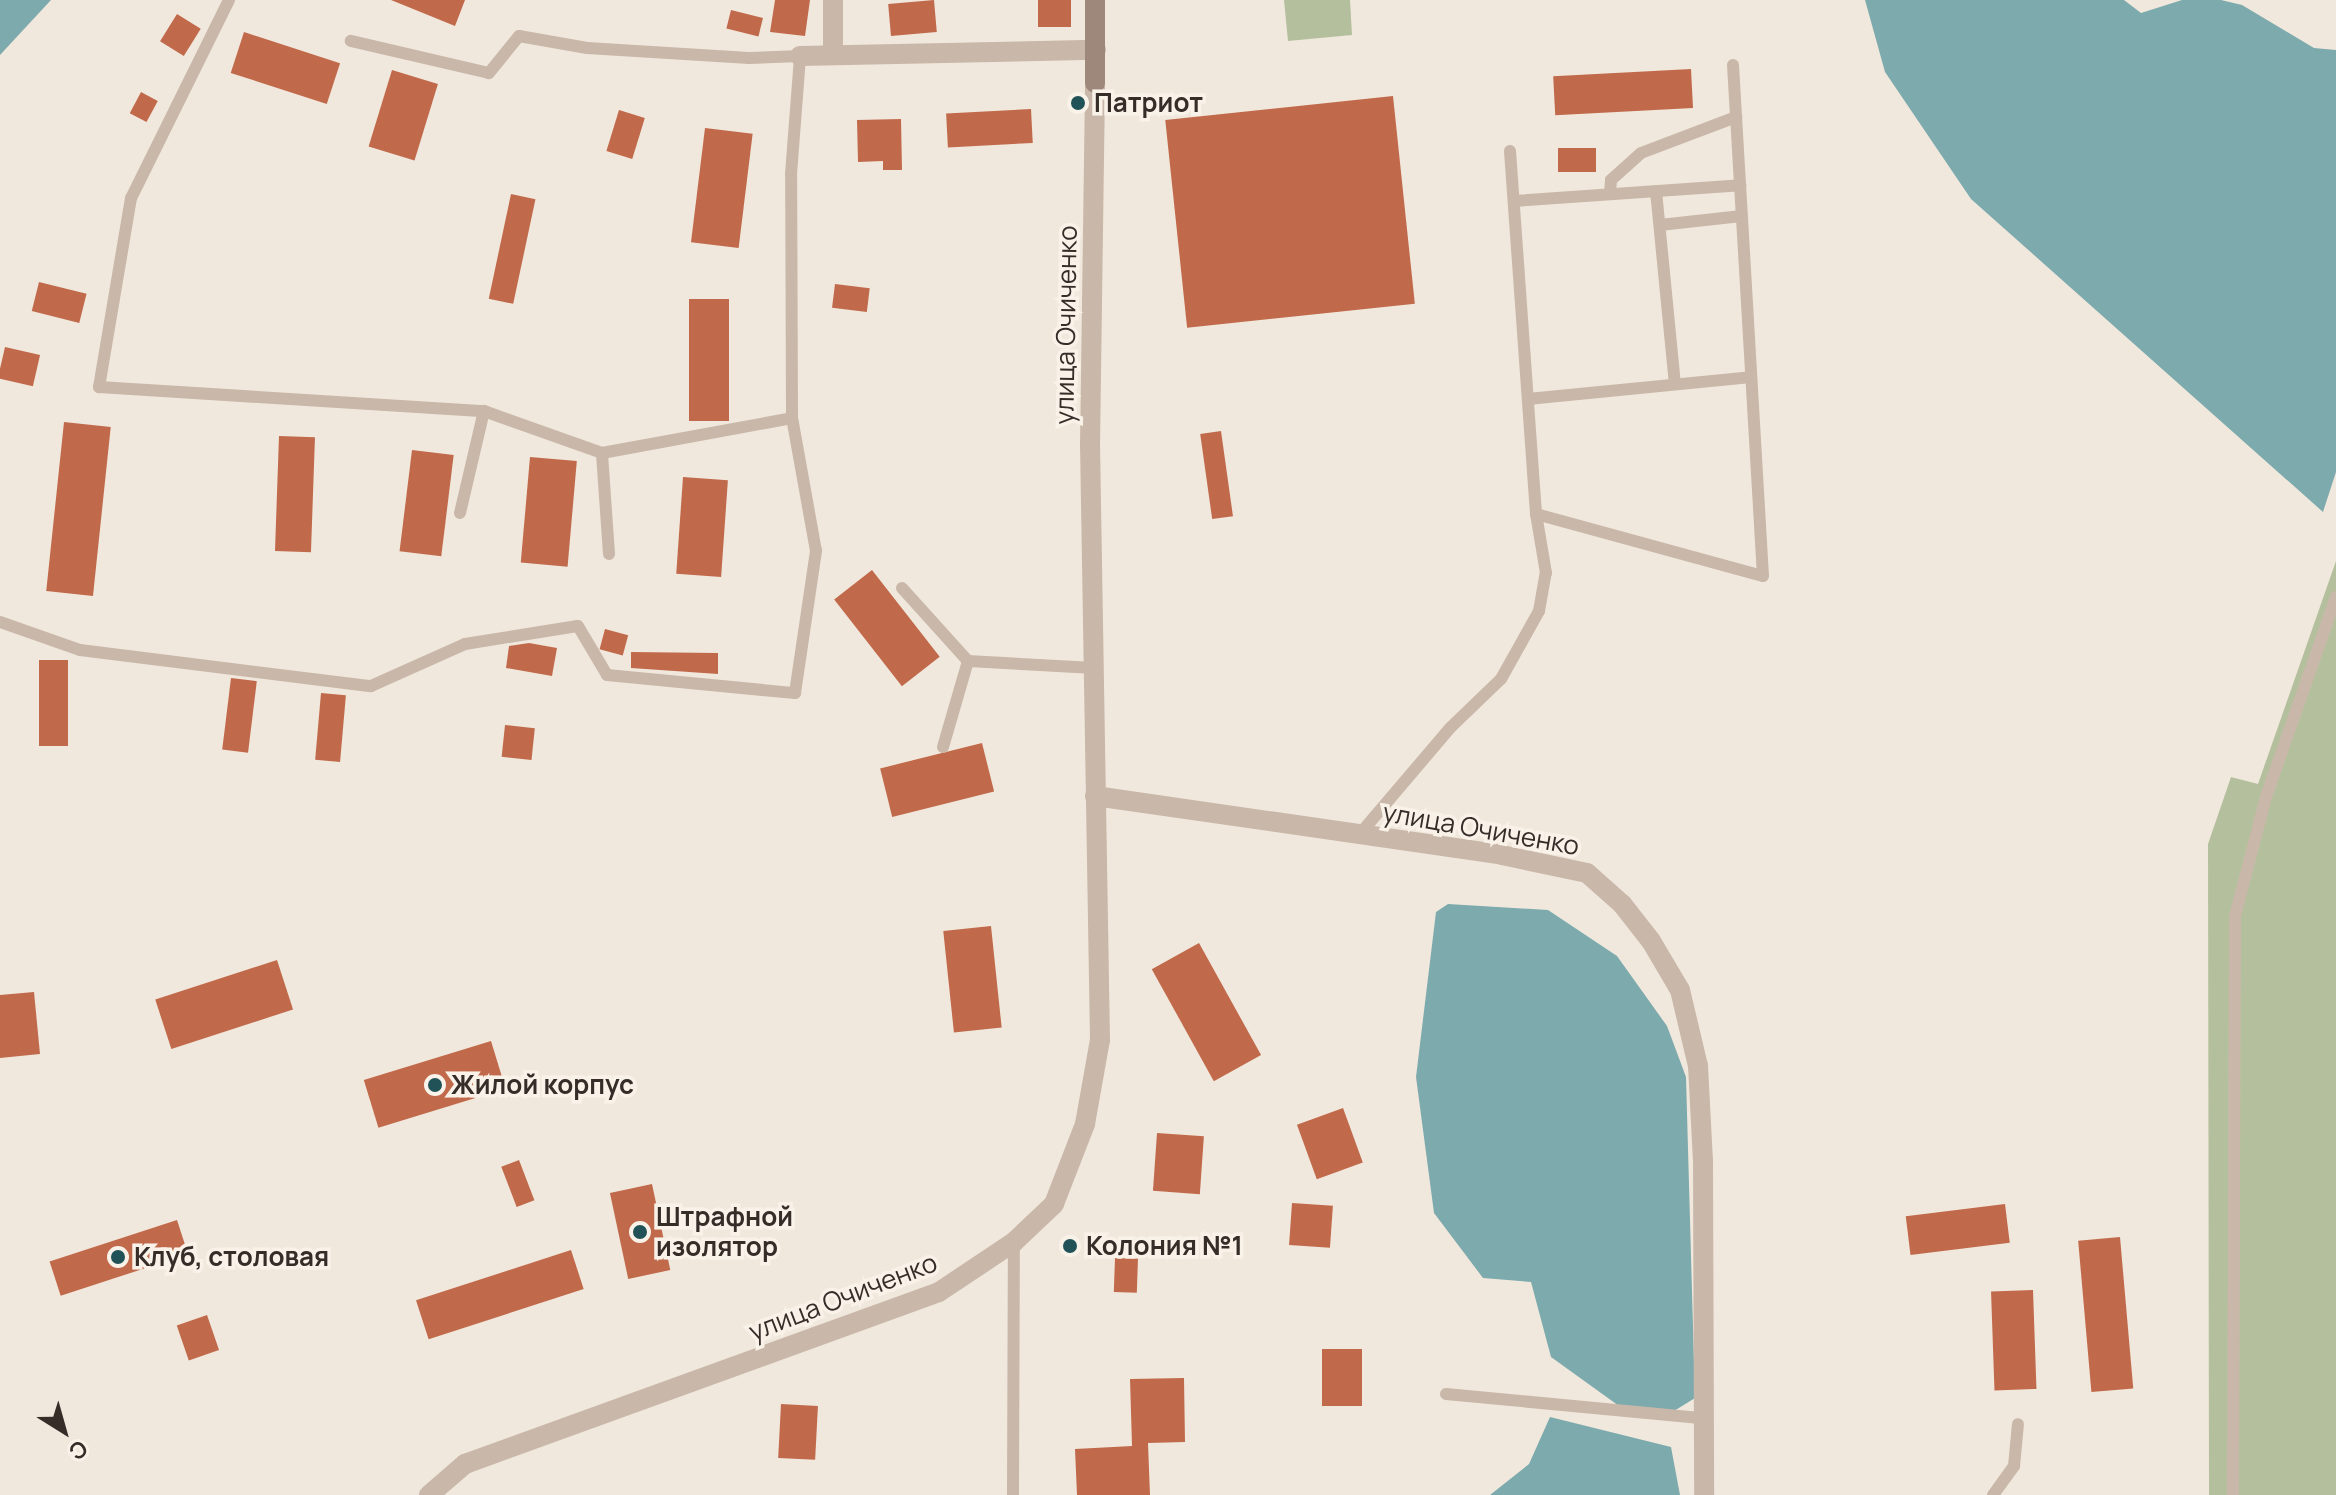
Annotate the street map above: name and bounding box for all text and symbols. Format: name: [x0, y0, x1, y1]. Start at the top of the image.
place label: Патриот: [1094, 87, 1203, 119]
marker: Патриот: [1069, 94, 1087, 112]
street label: улица Очиченко: [1049, 225, 1083, 425]
street label: улица Очиченко: [1380, 796, 1582, 862]
place label: Жилой корпус: [451, 1069, 634, 1101]
marker: Жилой корпус: [426, 1076, 444, 1094]
place label: Штрафной изолятор: [656, 1201, 793, 1262]
marker: Штрафной изолятор: [631, 1223, 649, 1241]
place label: Колония №1: [1086, 1230, 1243, 1262]
marker: Колония №1: [1061, 1237, 1079, 1255]
place label: Клуб, столовая: [134, 1241, 329, 1273]
street label: улица Очиченко: [744, 1247, 942, 1347]
marker: Клуб, столовая: [109, 1248, 127, 1266]
north arrow: [24, 1391, 104, 1471]
text: С: [63, 1433, 94, 1467]

